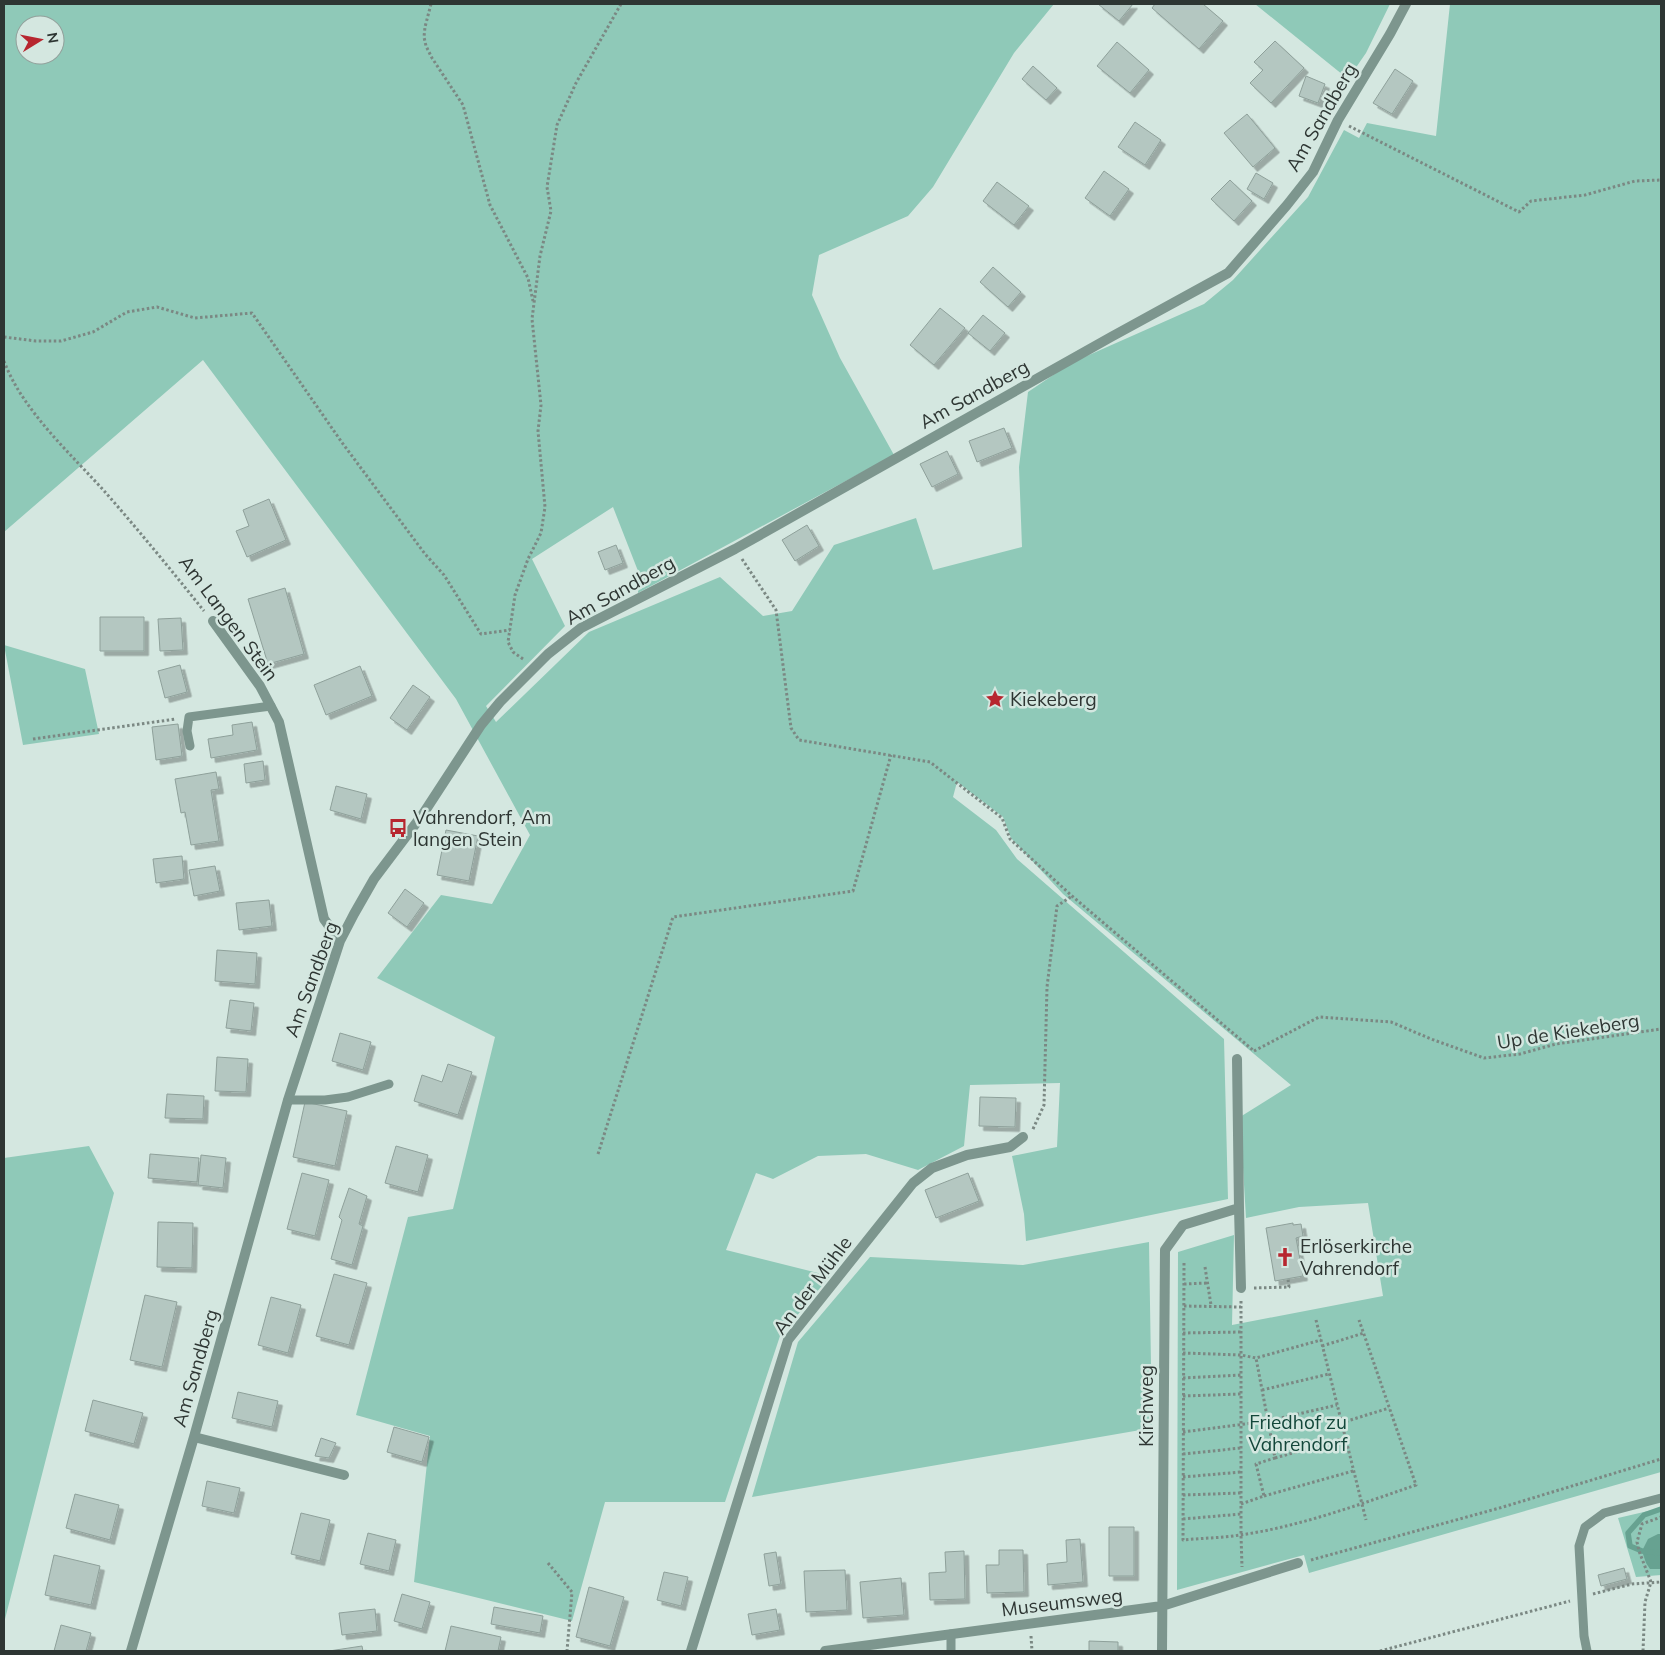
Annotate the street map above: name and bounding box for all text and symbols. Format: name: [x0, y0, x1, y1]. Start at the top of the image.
north arrow: [15, 15, 65, 65]
text: N: [43, 31, 63, 45]
street label: Am Sandberg: [1280, 58, 1362, 176]
street label: Am Sandberg: [915, 354, 1033, 434]
street label: Am Sandberg: [561, 550, 679, 630]
street label: Am Langen Stein: [174, 551, 284, 685]
place label: Kiekeberg: [1010, 687, 1097, 711]
place icon: Kiekeberg: [984, 688, 1006, 710]
place label: Vahrendorf, Am langen Stein: [413, 805, 552, 851]
bus stop icon: Vahrendorf, Am langen Stein: [387, 817, 409, 839]
street label: Am Sandberg: [279, 918, 343, 1040]
street label: Up de Kiekeberg: [1495, 1008, 1641, 1054]
street label: An der Mühle: [767, 1231, 857, 1339]
place label: Erlöserkirche Vahrendorf: [1300, 1234, 1412, 1280]
church icon: Erlöserkirche Vahrendorf: [1274, 1246, 1296, 1268]
street label: Am Sandberg: [167, 1306, 223, 1430]
street label: Kirchweg: [1134, 1365, 1158, 1447]
park label: Friedhof zu Vahrendorf: [1248, 1410, 1348, 1456]
street label: Museumsweg: [1000, 1583, 1124, 1621]

